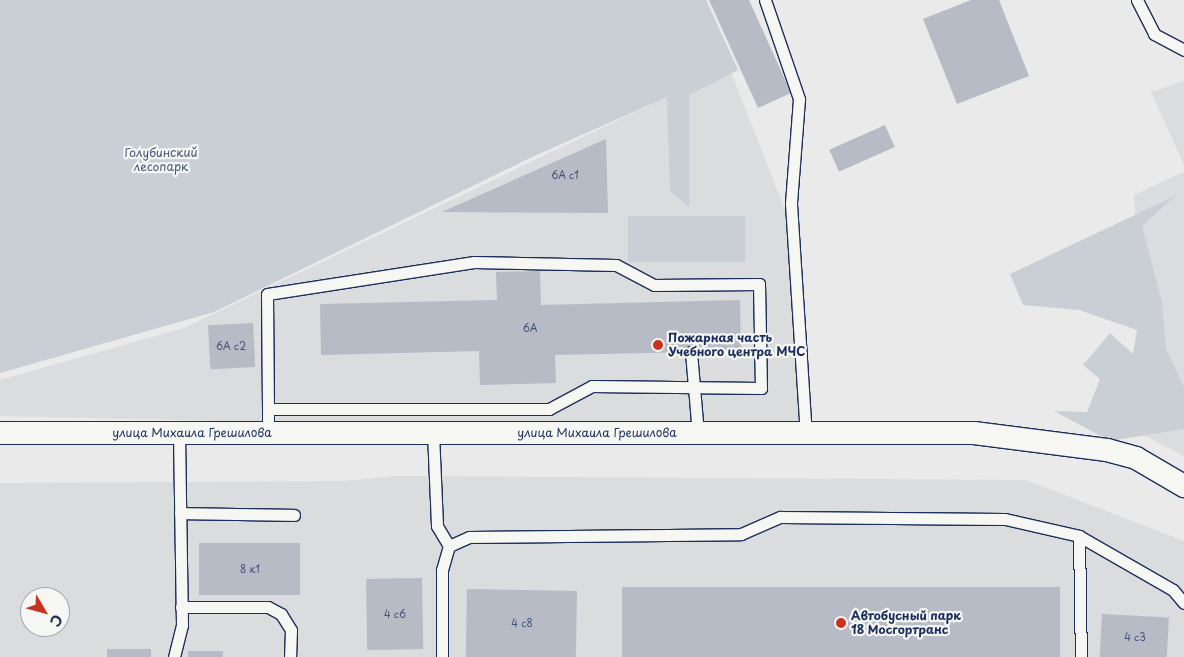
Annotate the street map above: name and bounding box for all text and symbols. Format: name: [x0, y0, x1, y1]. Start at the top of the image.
park label: Голубинский лесопарк: [124, 146, 198, 174]
house number: 6А с1: [551, 169, 579, 181]
house number: 6А: [523, 322, 537, 334]
place label: Пожарная часть Учебного центра МЧС: [668, 331, 806, 359]
marker: Пожарная часть Учебного центра МЧС: [652, 339, 664, 351]
house number: 6А с2: [216, 340, 246, 352]
street label: улица Михаила Грешилова: [112, 426, 272, 440]
street label: улица Михаила Грешилова: [517, 426, 677, 440]
house number: 8 к1: [240, 563, 260, 575]
north arrow: [20, 587, 70, 637]
house number: 4 с6: [384, 608, 406, 620]
place label: Автобусный парк 18 Мосгортранс: [851, 609, 961, 637]
text: С: [45, 610, 68, 631]
house number: 4 с8: [511, 617, 533, 629]
marker: Автобусный парк 18 Мосгортранс: [835, 617, 847, 629]
house number: 4 с3: [1124, 631, 1146, 643]

